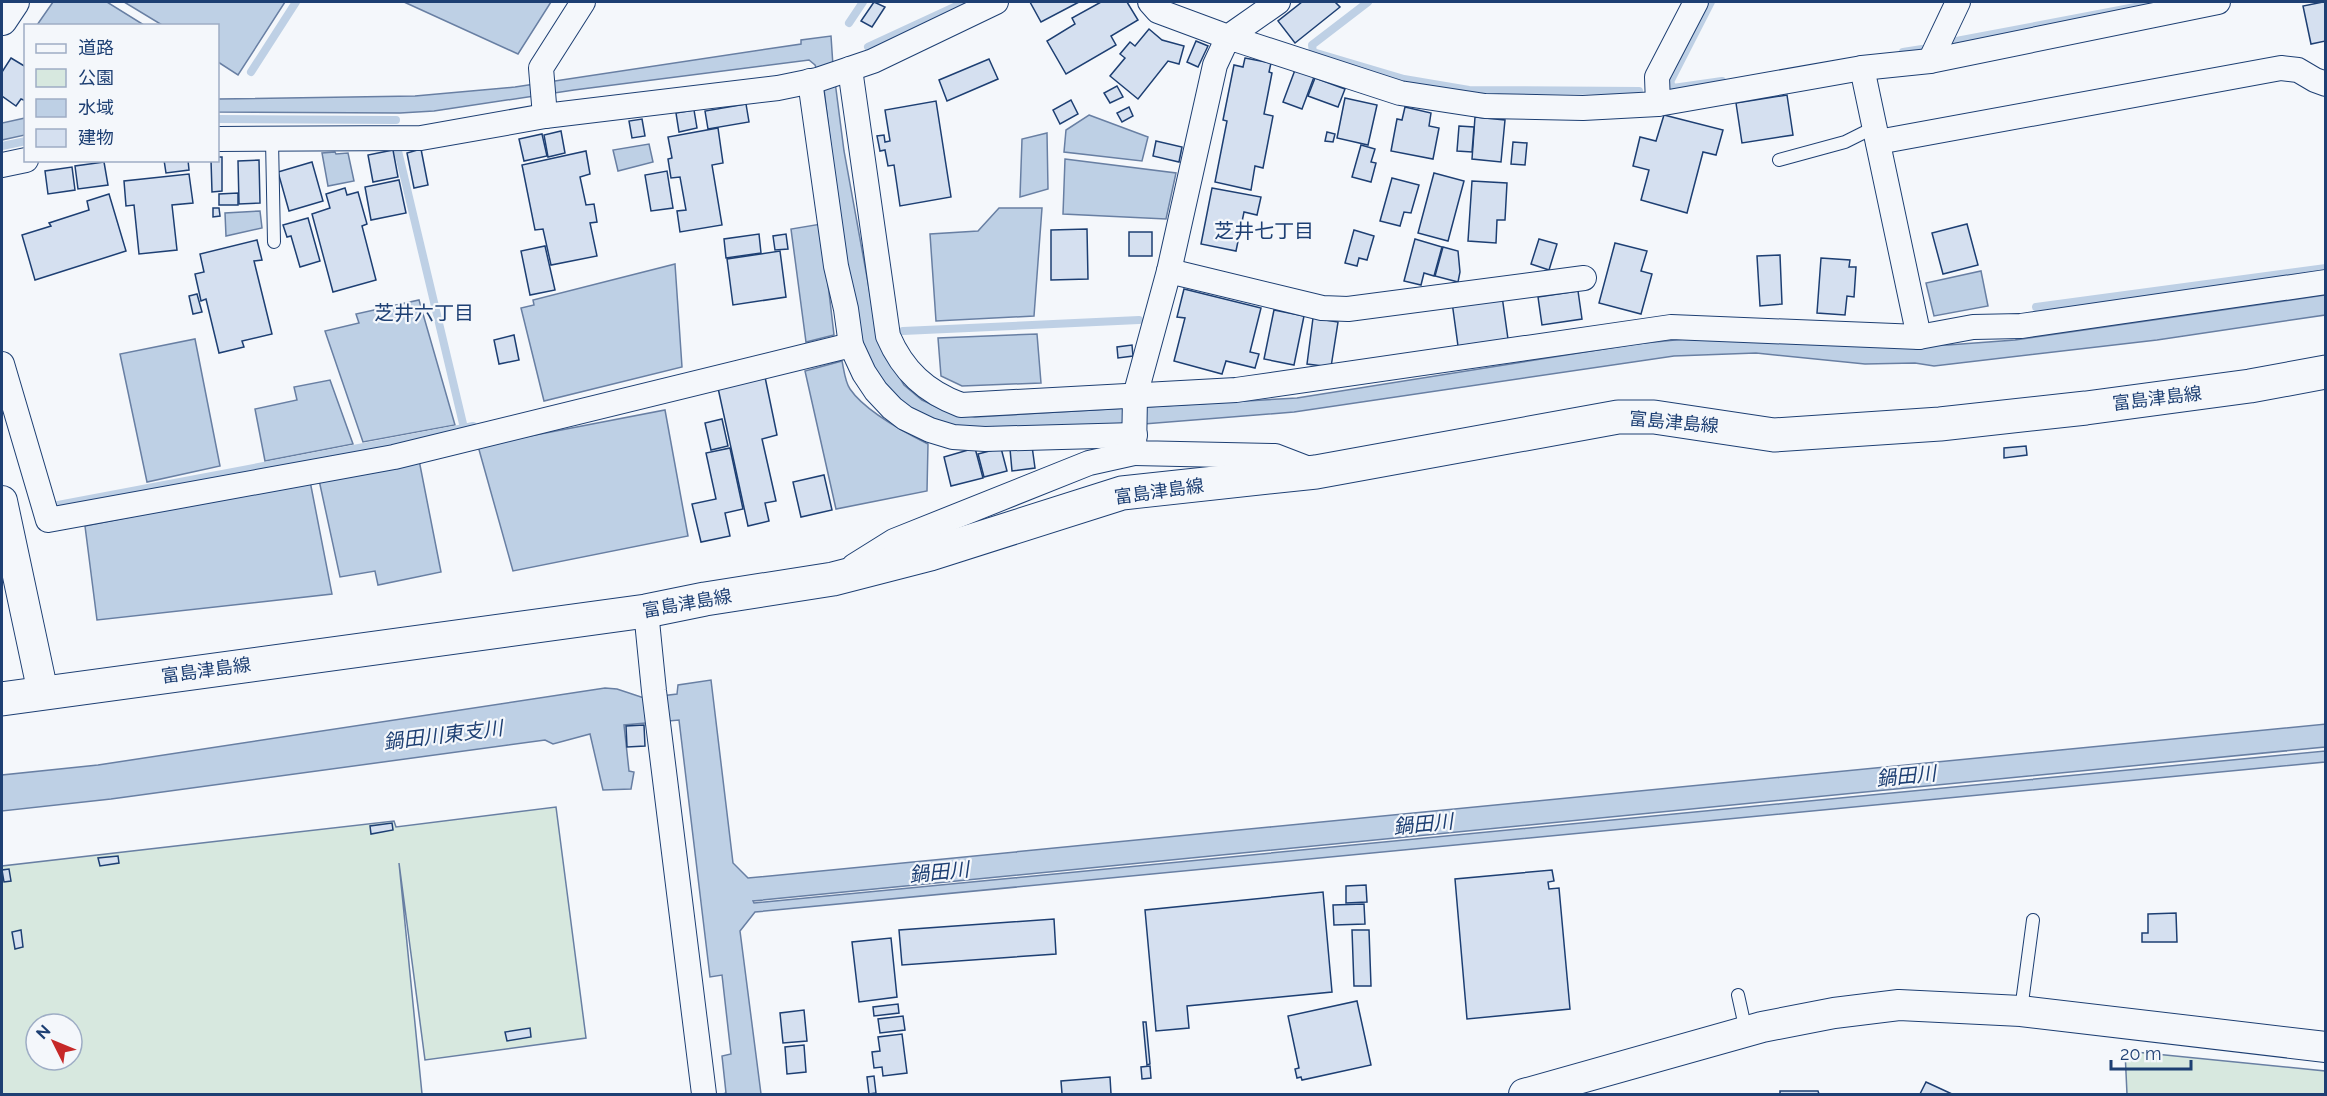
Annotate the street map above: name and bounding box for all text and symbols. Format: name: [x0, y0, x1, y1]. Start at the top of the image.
legend: [24, 24, 219, 162]
text: 道路: [78, 37, 114, 58]
text: 公園: [78, 67, 114, 88]
text: 水域: [78, 97, 114, 118]
text: 建物: [78, 127, 114, 148]
district label: 芝井七丁目: [1214, 219, 1314, 243]
district label: 芝井六丁目: [374, 301, 474, 325]
street label: 富島津島線: [2111, 382, 2203, 414]
street label: 富島津島線: [1628, 408, 1720, 436]
street label: 富島津島線: [1113, 474, 1205, 508]
street label: 富島津島線: [641, 585, 733, 621]
street label: 富島津島線: [160, 653, 252, 687]
water label: 鍋田川東支川: [382, 716, 506, 754]
water label: 鍋田川: [1875, 761, 1939, 791]
water label: 鍋田川: [1392, 809, 1456, 839]
water label: 鍋田川: [908, 857, 972, 887]
north arrow: [24, 1012, 84, 1072]
text: N: [32, 1021, 55, 1043]
scale bar: [2111, 1033, 2190, 1071]
text: 20 m: [2120, 1043, 2162, 1064]

